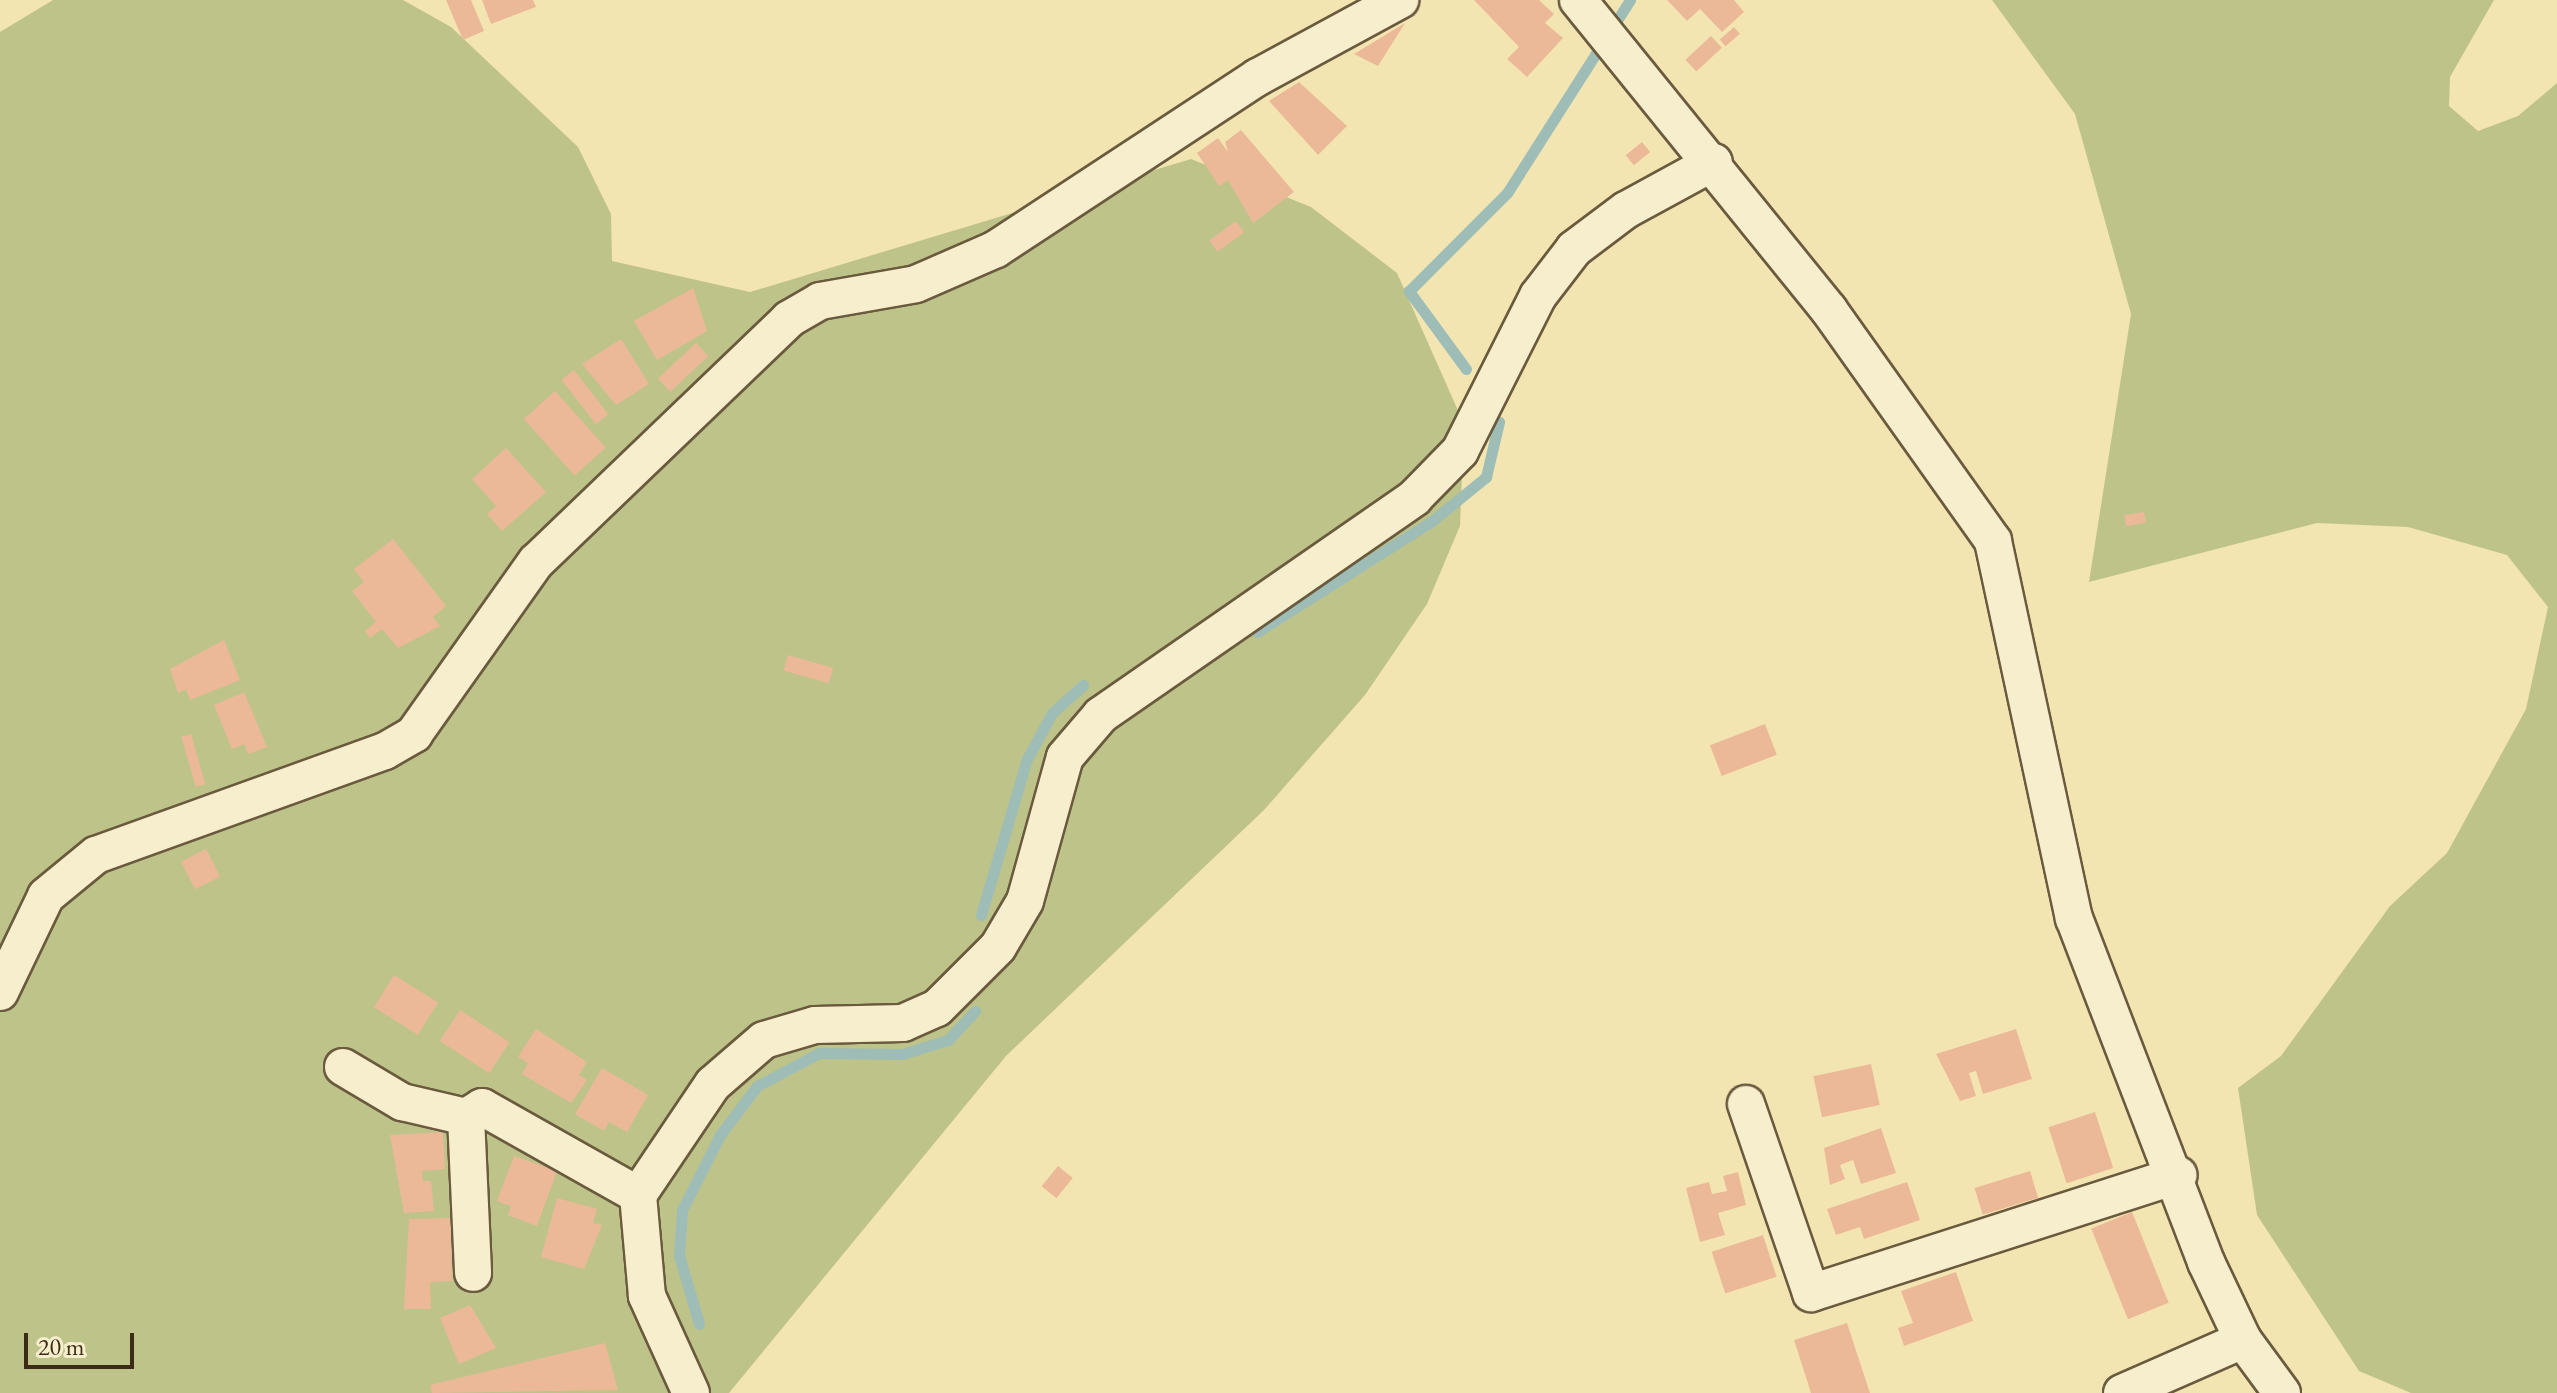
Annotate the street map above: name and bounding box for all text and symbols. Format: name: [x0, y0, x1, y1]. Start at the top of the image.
scale bar: [28, 1317, 138, 1367]
text: 20 m: [38, 1331, 85, 1362]

